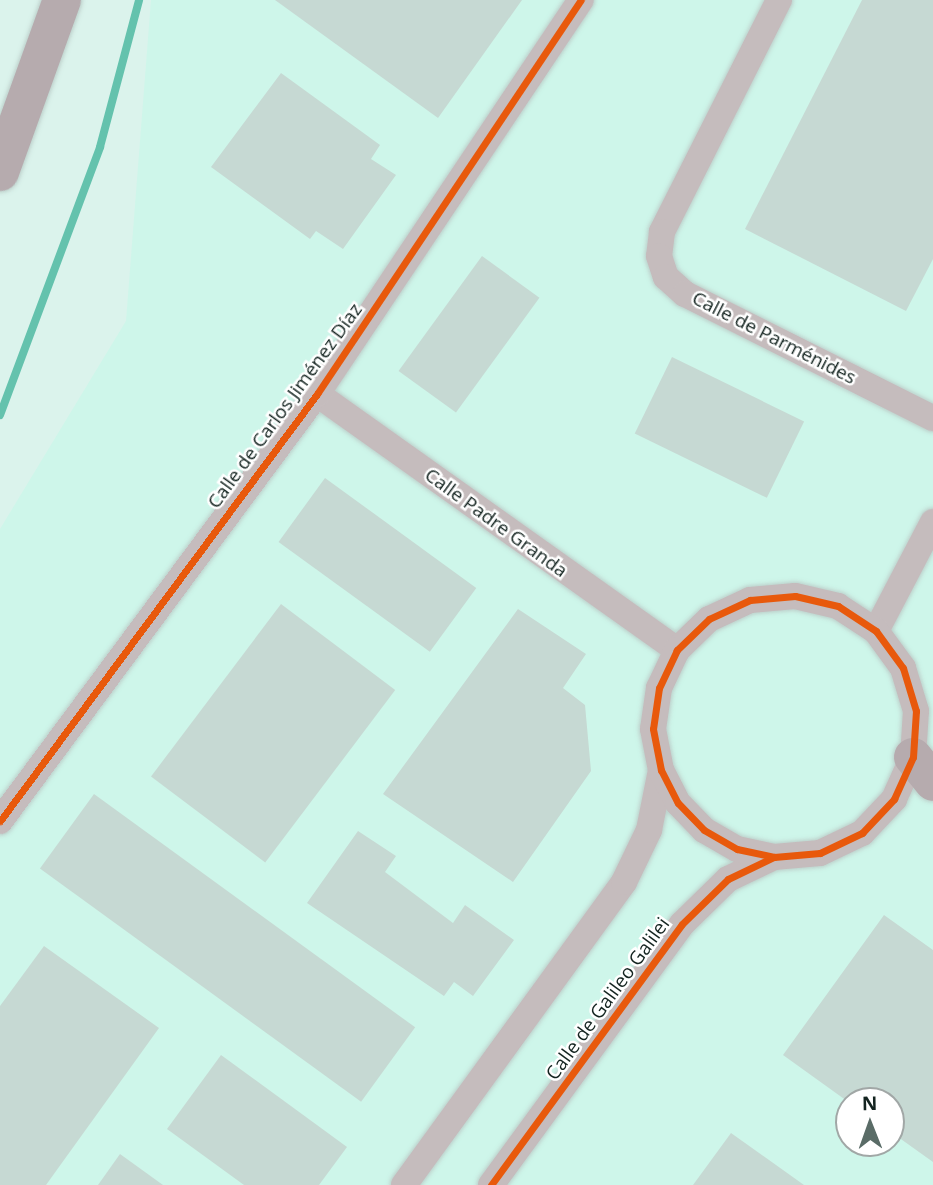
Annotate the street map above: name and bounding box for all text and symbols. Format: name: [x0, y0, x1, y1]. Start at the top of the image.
street label: Calle de Parménides: [688, 287, 860, 389]
street label: Calle de Carlos Jiménez Díaz: [203, 299, 367, 513]
street label: Calle Padre Granda: [420, 464, 572, 582]
street label: Calle de Galileo Galilei: [541, 913, 675, 1085]
north arrow: [835, 1087, 905, 1157]
text: N: [862, 1090, 878, 1116]

